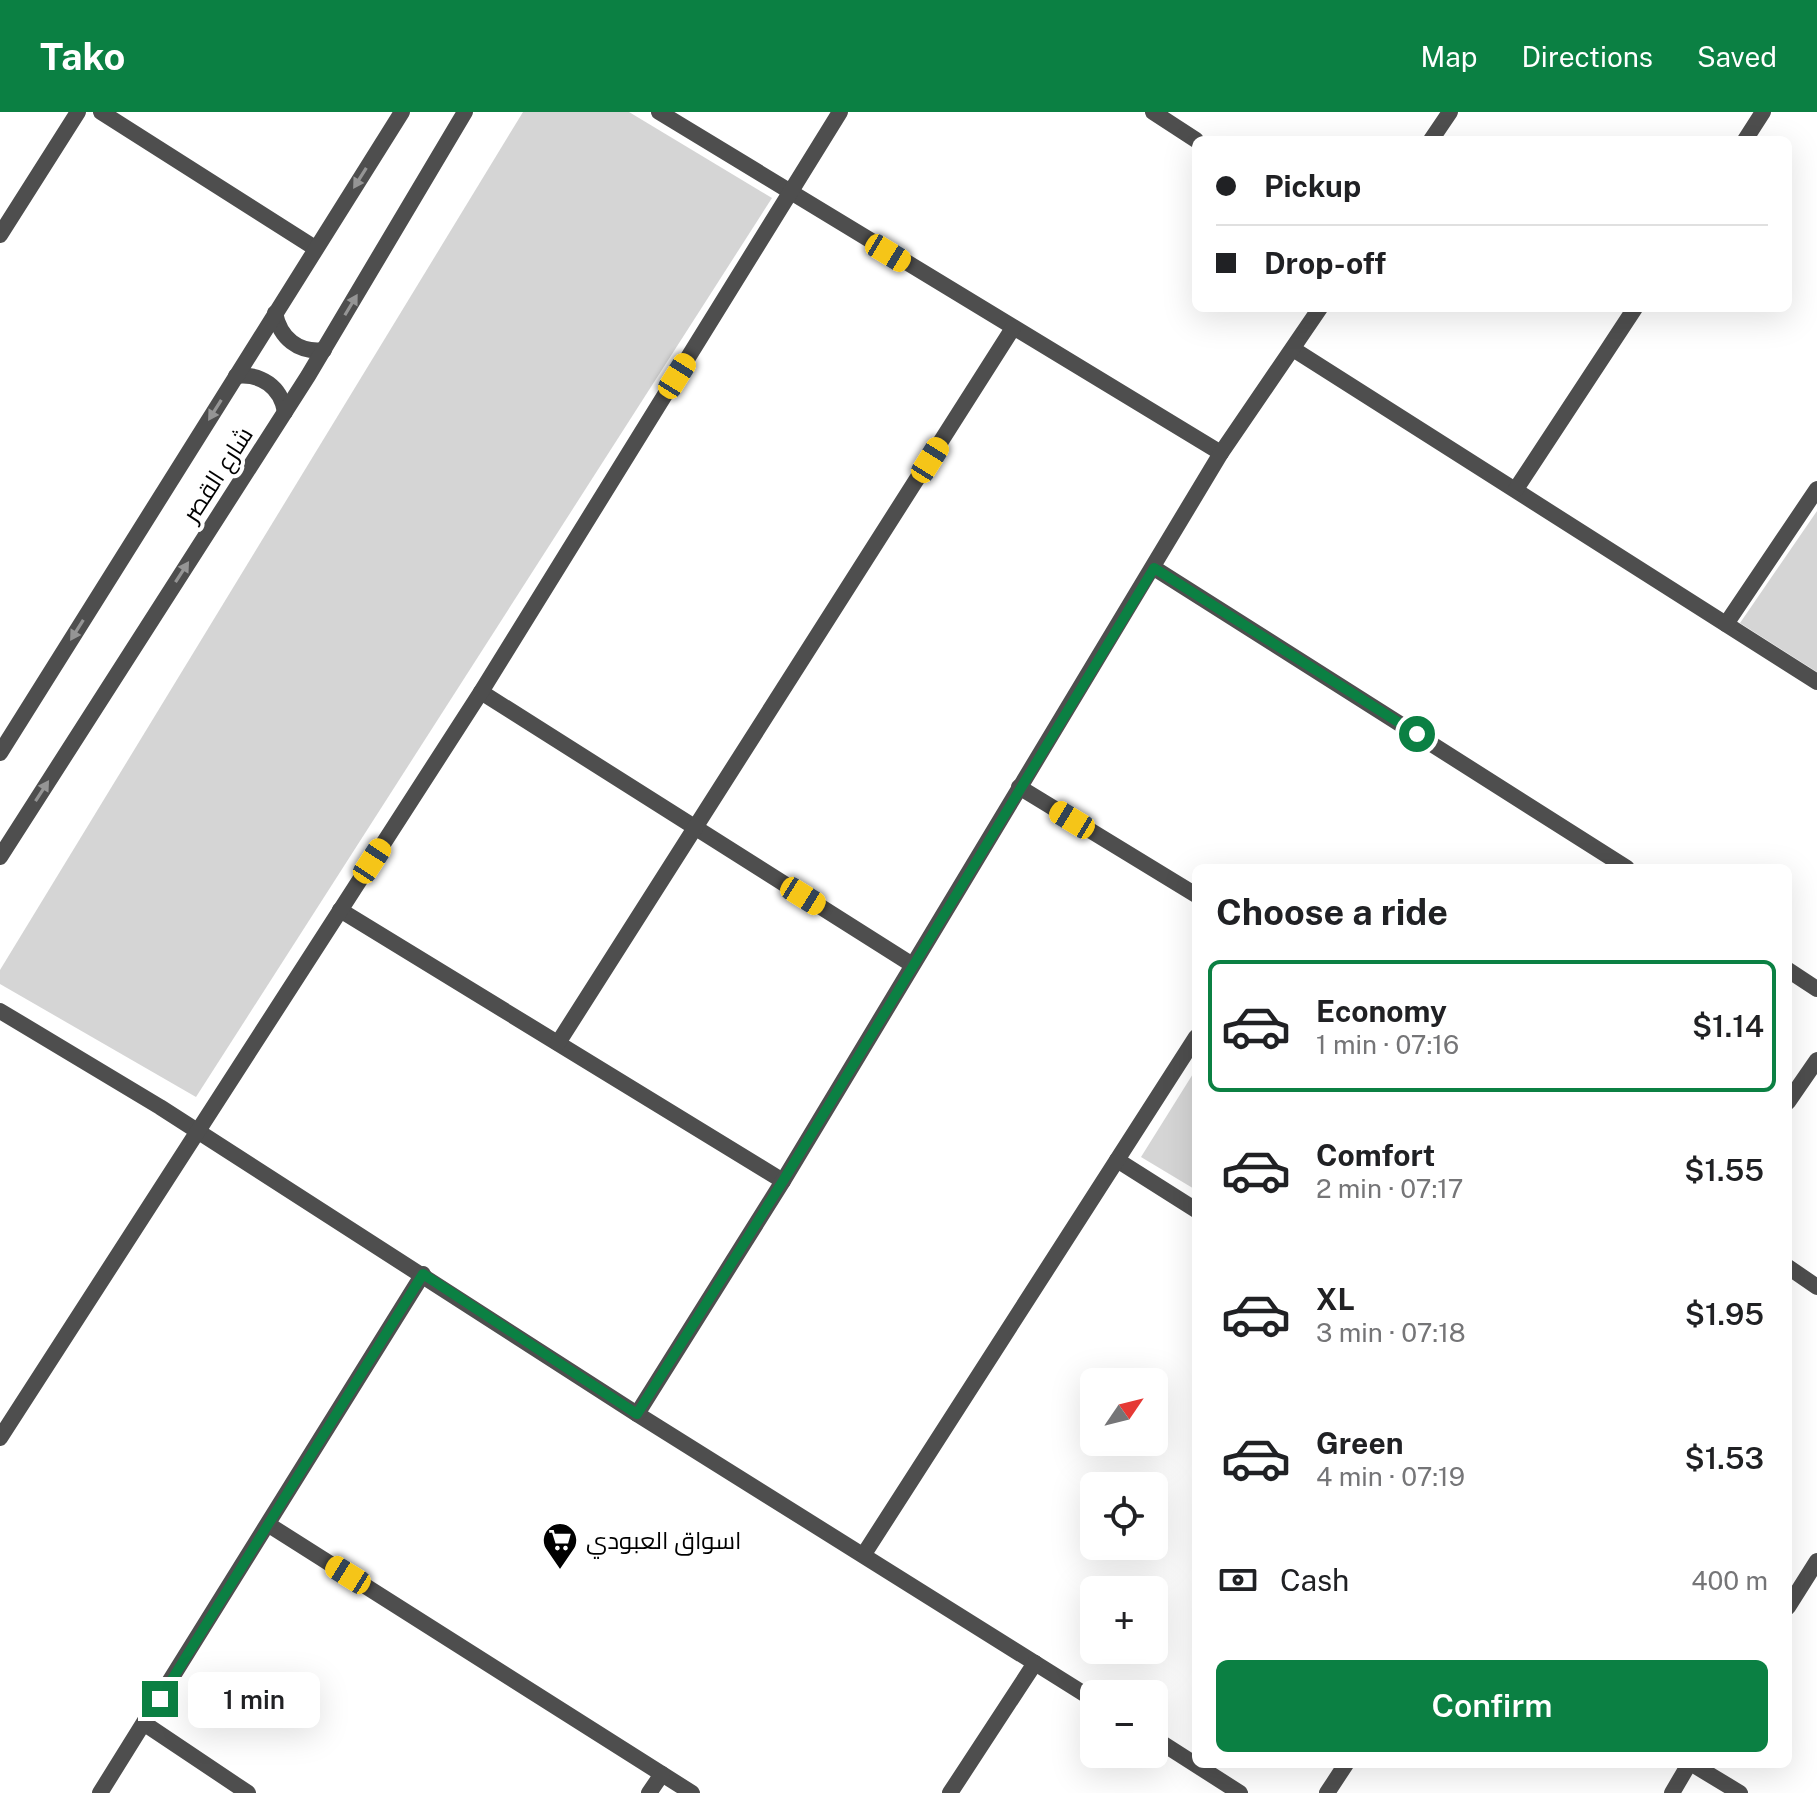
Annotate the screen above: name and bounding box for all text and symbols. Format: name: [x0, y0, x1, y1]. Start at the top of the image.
text: Tako: [40, 34, 126, 79]
text: Map: [1421, 40, 1477, 73]
text: Directions: [1521, 40, 1653, 73]
text: Saved: [1697, 40, 1777, 73]
one-way arrow: [353, 167, 367, 189]
text: Pickup: [1264, 168, 1361, 204]
car: [861, 230, 915, 276]
text: Drop-off: [1264, 245, 1386, 281]
one-way arrow: [343, 294, 357, 316]
car: [654, 349, 700, 403]
one-way arrow: [207, 399, 222, 420]
street label: شارع القصر: [175, 421, 261, 530]
car: [907, 433, 953, 487]
one-way arrow: [175, 562, 190, 583]
one-way arrow: [70, 619, 84, 641]
route start: [1399, 716, 1435, 752]
one-way arrow: [35, 781, 50, 802]
car: [1045, 797, 1099, 843]
car: [349, 834, 395, 888]
car: [776, 873, 830, 919]
text: Choose a ride: [1216, 891, 1448, 933]
icon: car: [1220, 990, 1292, 1062]
text: Economy: [1316, 993, 1447, 1029]
text: $1.14: [1692, 1008, 1764, 1044]
text: 1 min · 07:16: [1316, 1029, 1459, 1060]
icon: car: [1220, 1134, 1292, 1206]
text: Comfort: [1316, 1137, 1435, 1173]
text: $1.55: [1684, 1152, 1764, 1188]
text: 2 min · 07:17: [1316, 1173, 1463, 1204]
icon: car: [1220, 1278, 1292, 1350]
text: XL: [1316, 1281, 1355, 1317]
text: $1.95: [1685, 1296, 1764, 1332]
text: 3 min · 07:18: [1316, 1317, 1466, 1348]
north arrow: [1080, 1368, 1168, 1456]
map controls: [1080, 1368, 1168, 1768]
icon: car: [1220, 1422, 1292, 1494]
text: Green: [1316, 1425, 1403, 1461]
text: $1.53: [1685, 1440, 1764, 1476]
text: 4 min · 07:19: [1316, 1461, 1465, 1492]
button: locate: [1080, 1472, 1168, 1560]
supermarket icon: اسواق العبودي: [541, 1521, 579, 1571]
place label: اسواق العبودي: [586, 1526, 742, 1559]
car: [321, 1552, 375, 1598]
icon: cash: [1216, 1558, 1260, 1602]
text: Cash: [1280, 1562, 1349, 1598]
text: 400 m: [1691, 1565, 1768, 1596]
button: +: [1080, 1576, 1168, 1664]
button: Confirm: [1216, 1660, 1768, 1752]
callout: 1 min: [188, 1671, 320, 1727]
button: −: [1080, 1680, 1168, 1768]
route end: [142, 1681, 178, 1717]
text: 1 min: [223, 1684, 285, 1715]

